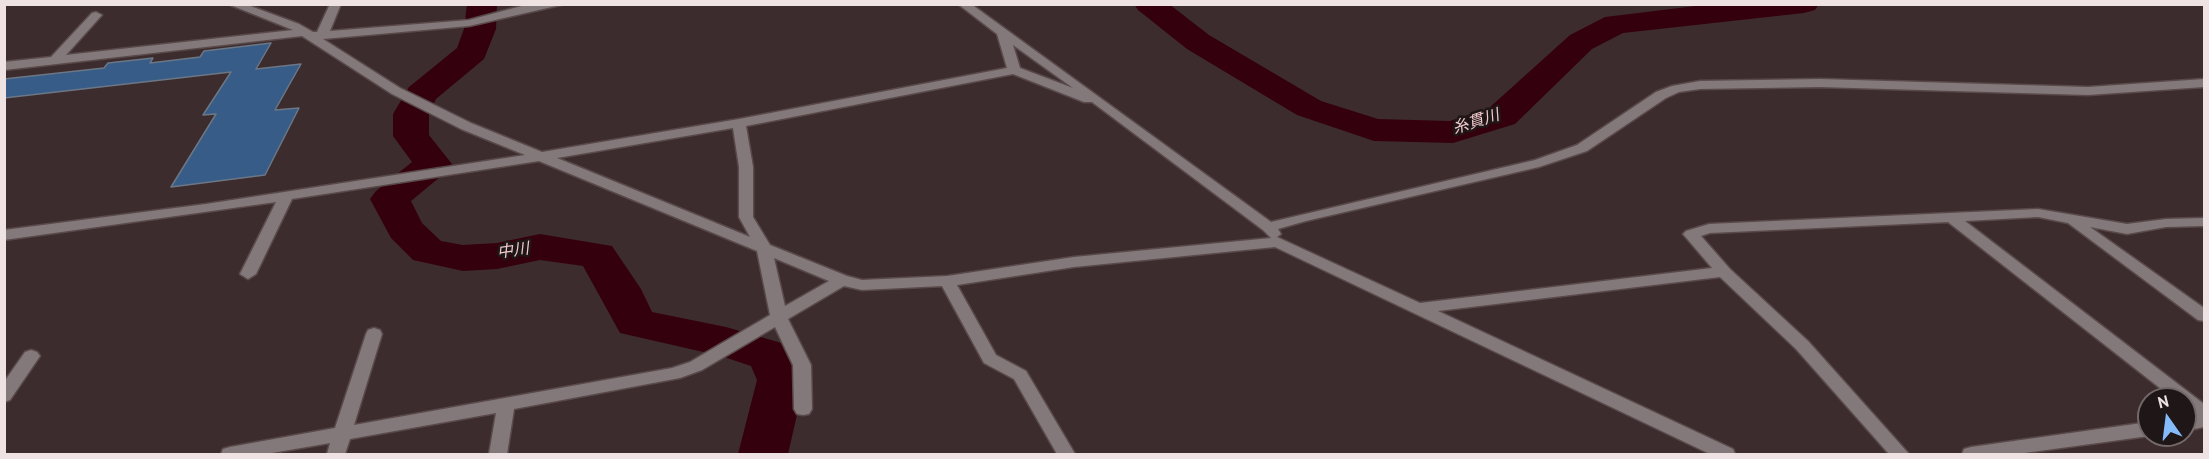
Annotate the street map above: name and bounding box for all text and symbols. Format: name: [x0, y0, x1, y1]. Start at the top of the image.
water label: 糸貫川: [1450, 105, 1502, 139]
water label: 中川: [496, 239, 530, 263]
north arrow: [2137, 387, 2197, 447]
text: N: [2156, 391, 2171, 412]

